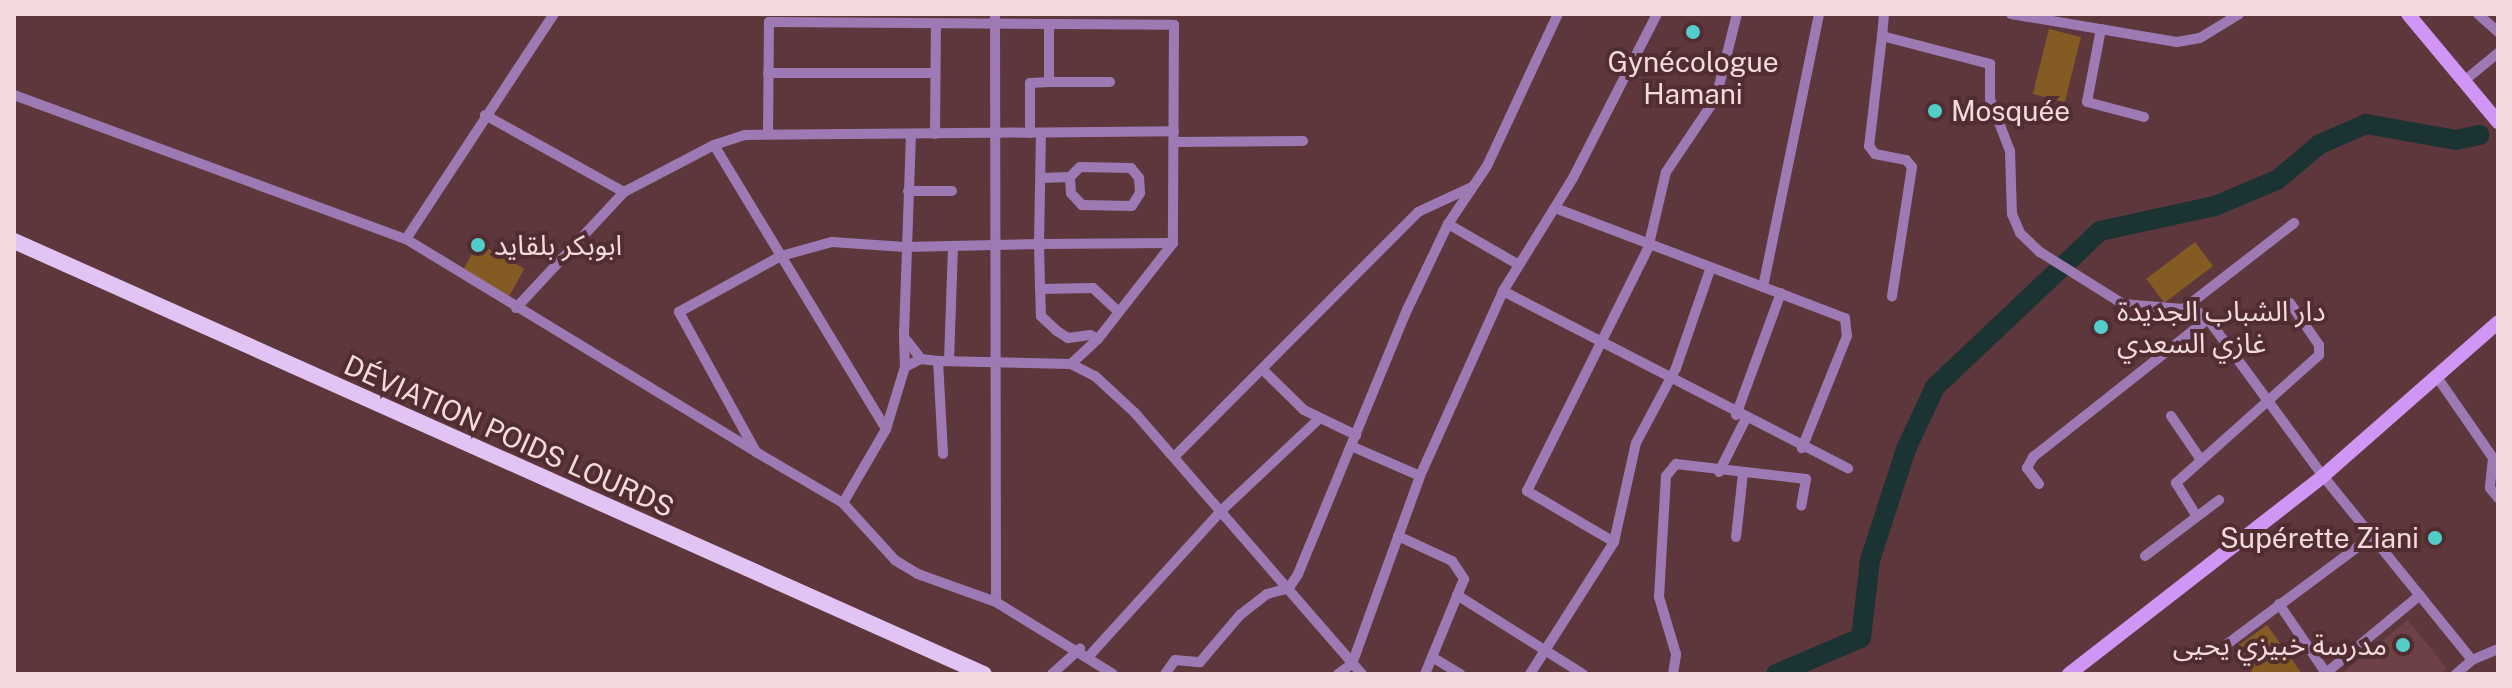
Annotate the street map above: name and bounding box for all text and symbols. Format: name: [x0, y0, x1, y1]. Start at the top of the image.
marker: Gynécologue Hamani: [1684, 23, 1702, 41]
place label: Gynécologue Hamani: [1607, 45, 1779, 111]
place label: Mosquée: [1951, 94, 2070, 128]
marker: Mosquée: [1926, 102, 1944, 120]
place label: ابوبكر بلقايد: [494, 228, 622, 262]
marker: ابوبكر بلقايد: [469, 236, 487, 254]
place label: دار الشباب الجديدة غازي السعدي: [2117, 294, 2325, 360]
marker: دار الشباب الجديدة غازي السعدي: [2092, 318, 2110, 336]
street label: DÉVIATION POIDS LOURDS: [339, 348, 679, 524]
place label: Supérette Ziani: [2220, 521, 2419, 555]
marker: Supérette Ziani: [2426, 529, 2444, 547]
place label: مدرسة خبيزي يحيى: [2173, 628, 2387, 662]
marker: مدرسة خبيزي يحيى: [2394, 636, 2412, 654]

